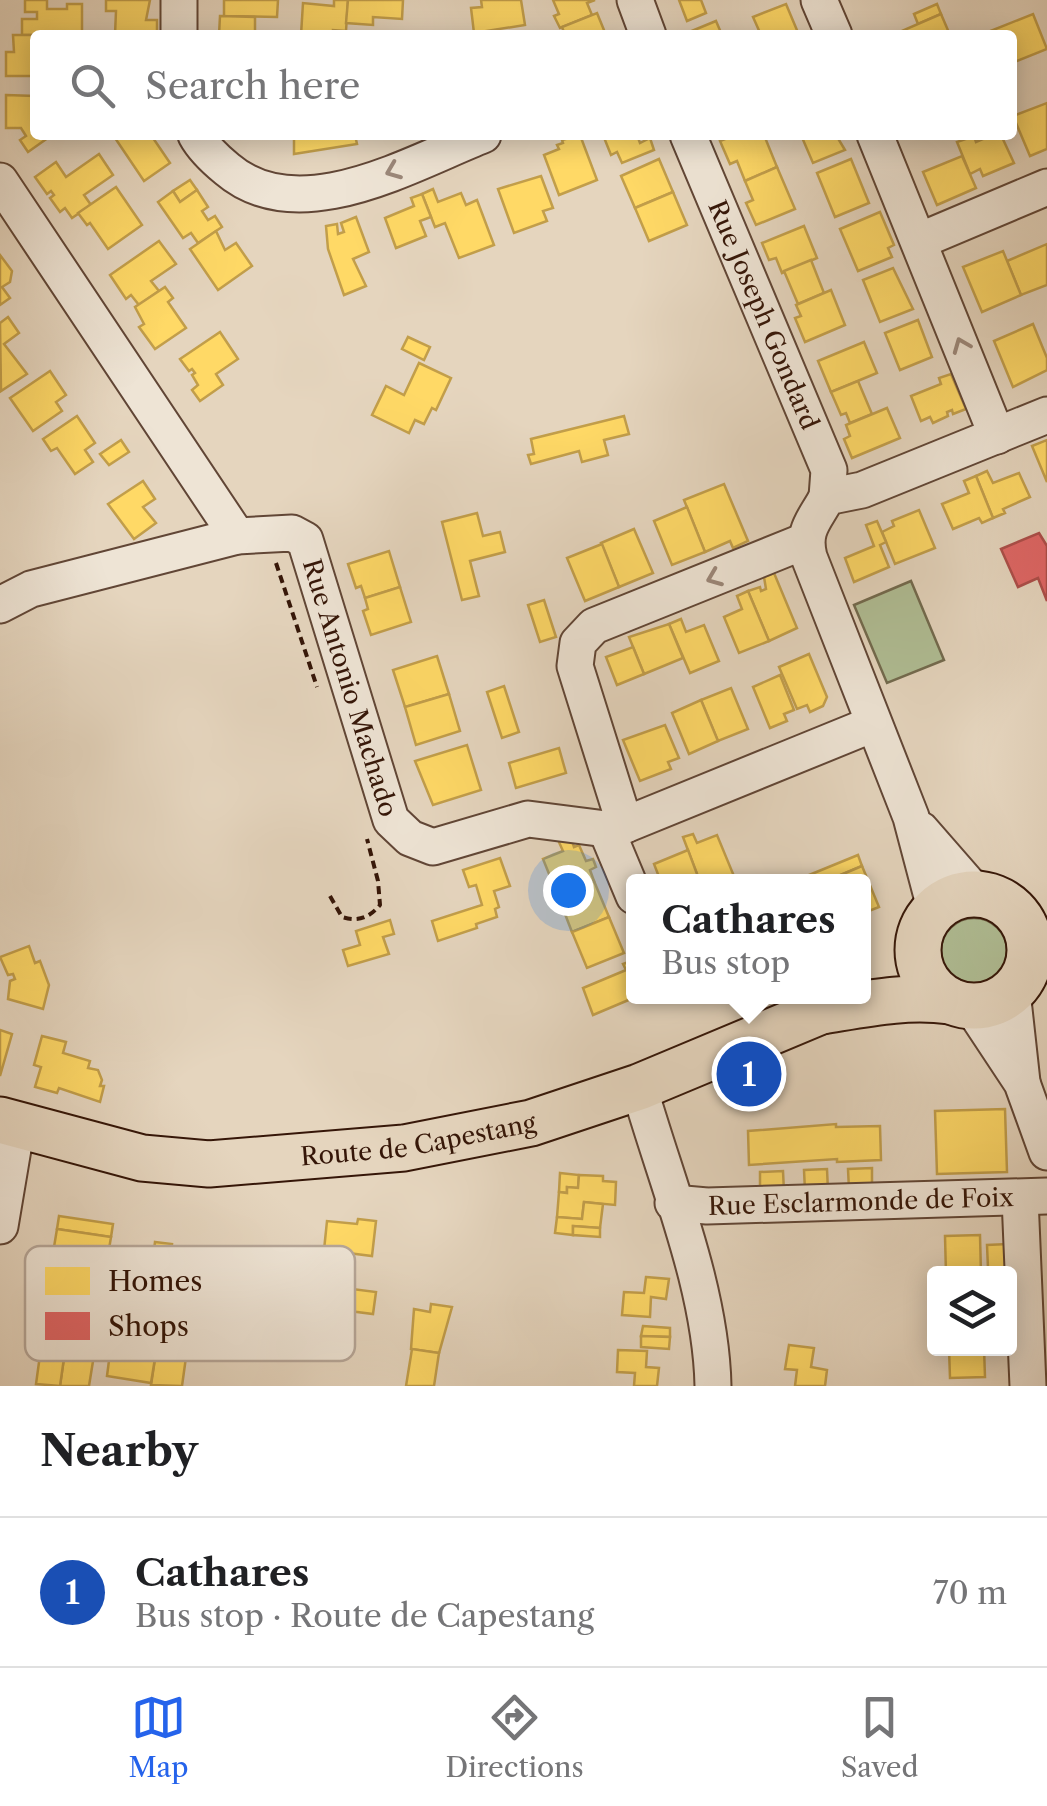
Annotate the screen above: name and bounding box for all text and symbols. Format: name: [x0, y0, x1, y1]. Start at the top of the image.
search box: [30, 30, 1017, 140]
icon: search: [65, 58, 120, 113]
text: Search here: [145, 62, 360, 109]
one-way arrow: [385, 159, 402, 179]
street label: Rue Joseph Gondard: [701, 196, 825, 434]
one-way arrow: [952, 337, 972, 355]
street label: Rue Antonio Machado: [296, 555, 404, 820]
one-way arrow: [707, 566, 724, 586]
your location: [543, 865, 594, 916]
popup: [626, 874, 871, 1004]
text: Cathares: [661, 896, 836, 943]
text: Bus stop: [661, 943, 790, 982]
pin: 1: [716, 1036, 782, 1112]
street label: Route de Capestang: [299, 1107, 539, 1172]
street label: Rue Esclarmonde de Foix: [708, 1182, 1014, 1222]
legend: [25, 1246, 355, 1361]
text: Homes: [108, 1264, 202, 1298]
map controls: [927, 1266, 1017, 1356]
button: layers: [927, 1266, 1017, 1356]
text: Shops: [108, 1309, 189, 1343]
text: Nearby: [40, 1425, 198, 1477]
text: Cathares: [135, 1549, 309, 1596]
text: 1: [65, 1573, 80, 1612]
text: 70 m: [933, 1573, 1007, 1612]
text: Bus stop · Route de Capestang: [135, 1596, 594, 1635]
tab: Map: [128, 1690, 189, 1784]
tab: Directions: [445, 1690, 584, 1784]
tab: Saved: [841, 1690, 919, 1784]

